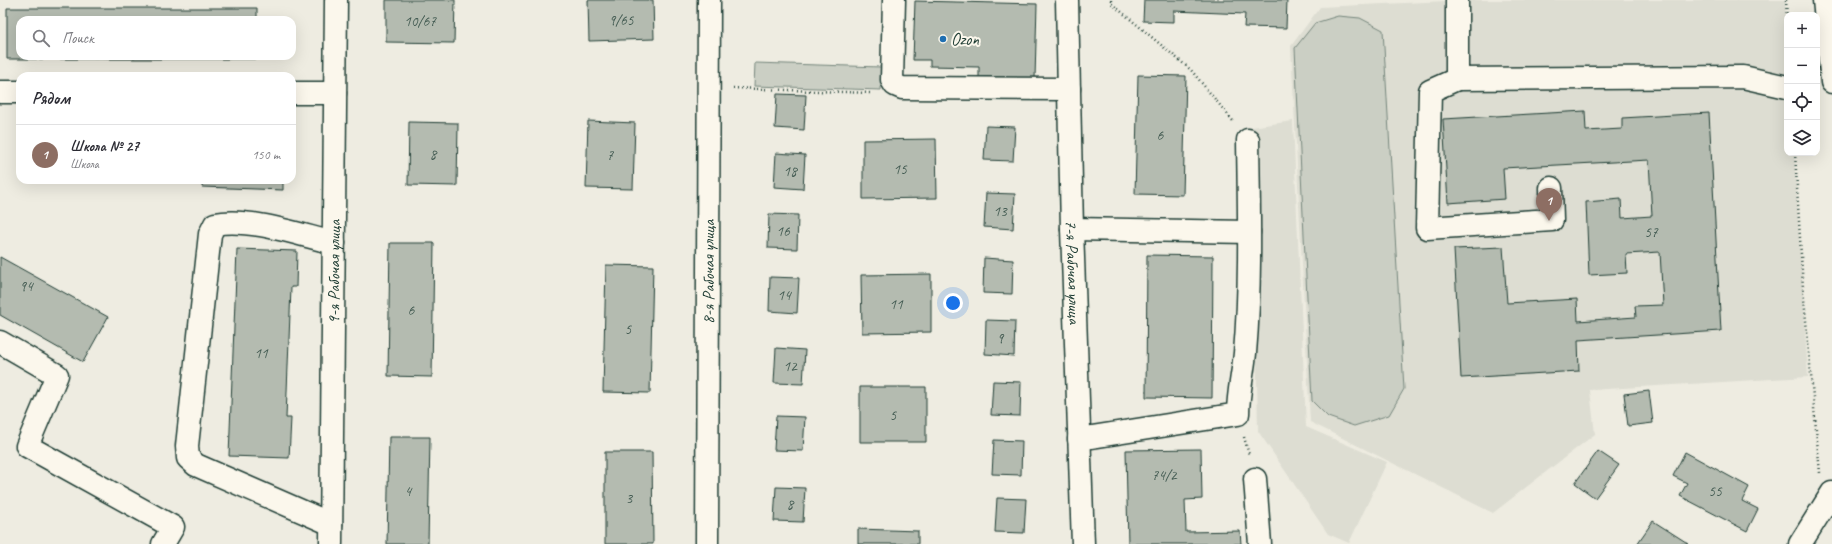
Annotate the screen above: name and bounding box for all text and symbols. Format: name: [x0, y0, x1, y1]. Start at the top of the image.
house number: 9/65: [608, 11, 635, 30]
house number: 10/67: [404, 12, 437, 31]
map controls: [1784, 12, 1820, 156]
button: +: [1784, 12, 1820, 48]
search box: [16, 16, 296, 60]
icon: search: [30, 27, 52, 49]
text: Поиск: [62, 29, 94, 48]
place label: Ozon: [951, 29, 979, 50]
marker: Ozon: [938, 34, 948, 44]
button: −: [1784, 48, 1820, 84]
button: locate: [1784, 84, 1820, 120]
text: Рядом: [32, 88, 70, 109]
button: layers: [1784, 120, 1820, 156]
house number: 6: [1157, 126, 1165, 145]
text: Школа № 27: [70, 137, 139, 156]
house number: 8: [430, 145, 438, 164]
house number: 7: [607, 146, 615, 165]
text: 1: [42, 147, 48, 163]
text: 150 m: [252, 147, 280, 163]
text: Школа: [70, 156, 99, 172]
house number: 15: [893, 160, 908, 179]
house number: 18: [783, 162, 798, 181]
pin: 1: [1536, 188, 1562, 221]
house number: 13: [993, 202, 1008, 221]
street label: 9-я Рабочая улица: [323, 219, 345, 324]
street label: 8-я Рабочая улица: [698, 219, 719, 324]
street label: 7-я Рабочая улица: [1061, 220, 1085, 326]
house number: 16: [776, 222, 791, 241]
house number: 57: [1644, 223, 1659, 242]
house number: 94: [19, 277, 34, 296]
house number: 14: [777, 286, 792, 305]
your location: [943, 293, 963, 313]
house number: 11: [889, 295, 904, 314]
house number: 6: [408, 301, 416, 320]
house number: 5: [625, 320, 633, 339]
house number: 9: [997, 329, 1005, 348]
house number: 11: [254, 344, 269, 363]
house number: 12: [783, 357, 798, 376]
house number: 5: [890, 406, 898, 425]
house number: 74/2: [1151, 466, 1178, 485]
house number: 4: [405, 482, 413, 501]
house number: 55: [1708, 482, 1723, 501]
house number: 3: [626, 489, 634, 508]
house number: 8: [787, 495, 795, 514]

